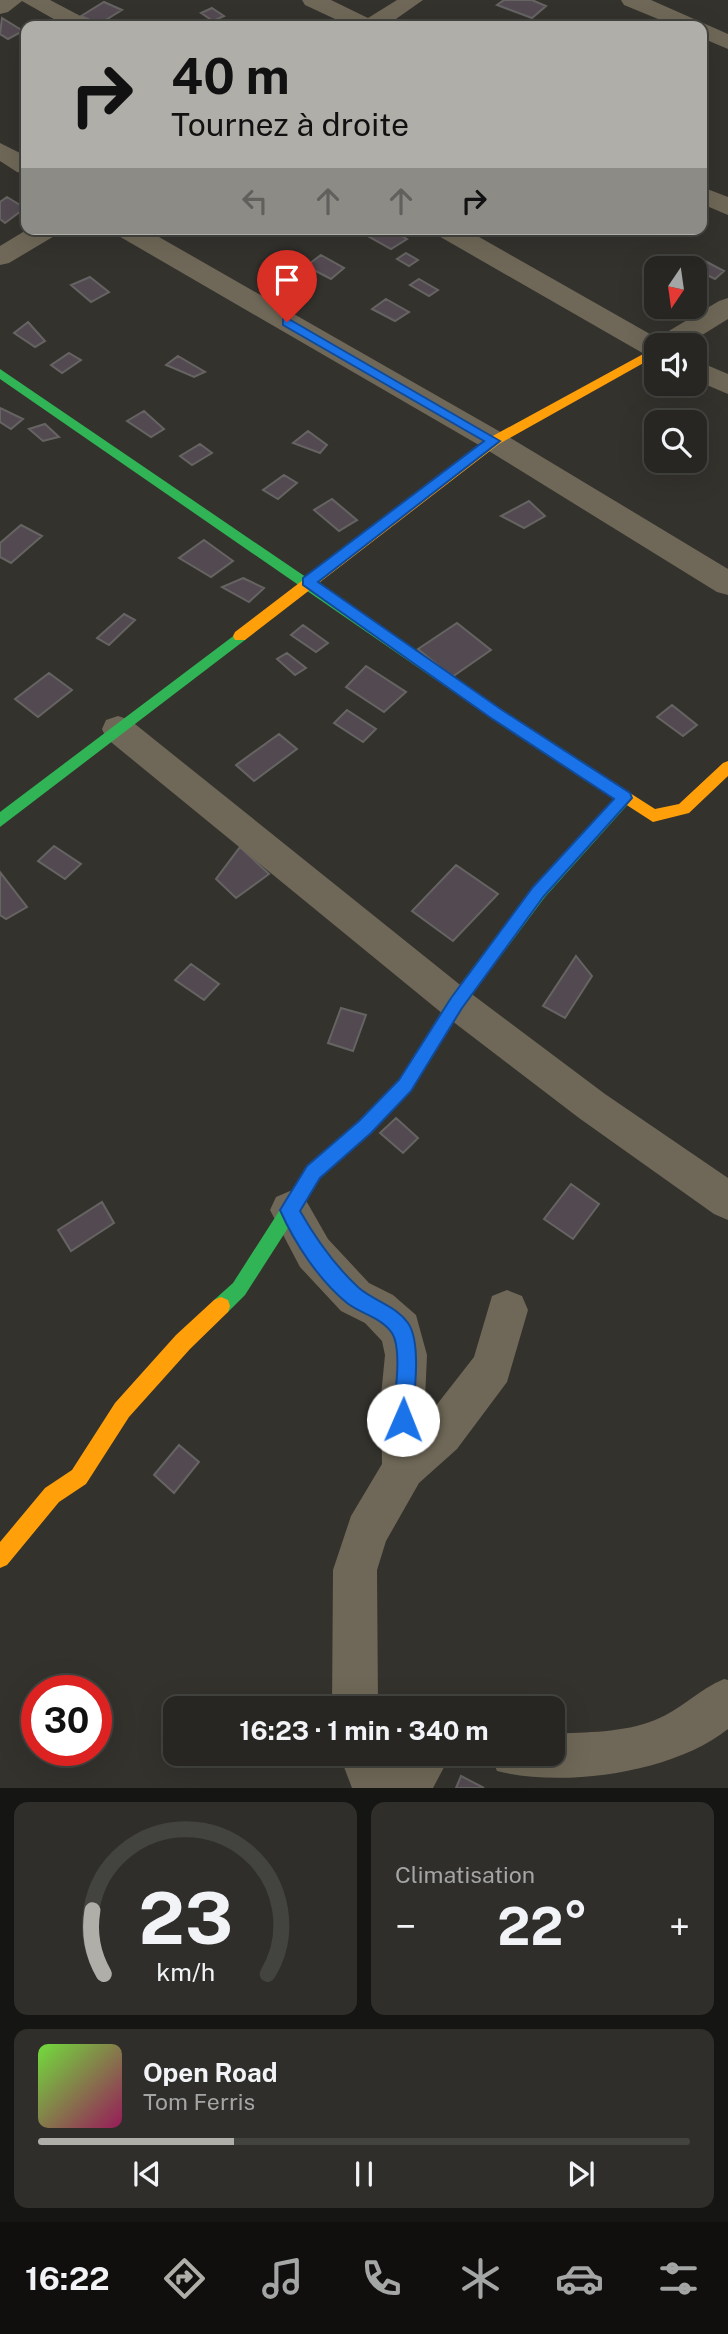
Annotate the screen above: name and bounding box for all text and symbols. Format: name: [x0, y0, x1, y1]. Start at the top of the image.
text: 40 m: [171, 47, 290, 105]
icon: right: [56, 49, 147, 140]
text: Tournez à droite: [171, 106, 409, 143]
icon: left: [236, 182, 274, 220]
icon: ahead: [309, 182, 347, 220]
icon: ahead: [382, 182, 420, 220]
icon: right: [455, 182, 493, 220]
pin: [257, 250, 317, 322]
north arrow: [644, 256, 707, 318]
map controls: [644, 256, 707, 473]
icon: arrive: [268, 261, 306, 299]
button: sound: [644, 333, 707, 396]
button: search: [644, 410, 707, 473]
position arrow: [366, 1383, 440, 1457]
speed limit sign: 30: [21, 1675, 112, 1766]
text: 16:23 · 1 min · 340 m: [239, 1715, 489, 1746]
text: Climatisation: [395, 1861, 535, 1888]
text: 23: [138, 1876, 233, 1961]
text: 22°: [497, 1896, 588, 1957]
text: −: [395, 1904, 416, 1949]
text: +: [669, 1904, 690, 1949]
text: km/h: [156, 1957, 215, 1987]
text: Open Road: [143, 2057, 278, 2088]
text: Tom Ferris: [143, 2088, 255, 2115]
icon: previous: [128, 2155, 166, 2193]
icon: pause: [345, 2155, 383, 2193]
icon: next: [562, 2155, 600, 2193]
icon: directions: [160, 2254, 209, 2303]
icon: music: [258, 2254, 307, 2303]
icon: phone: [357, 2254, 406, 2303]
icon: climate: [456, 2254, 505, 2303]
icon: car: [555, 2254, 604, 2303]
icon: filters: [654, 2254, 703, 2303]
text: 16:22: [25, 2260, 110, 2297]

